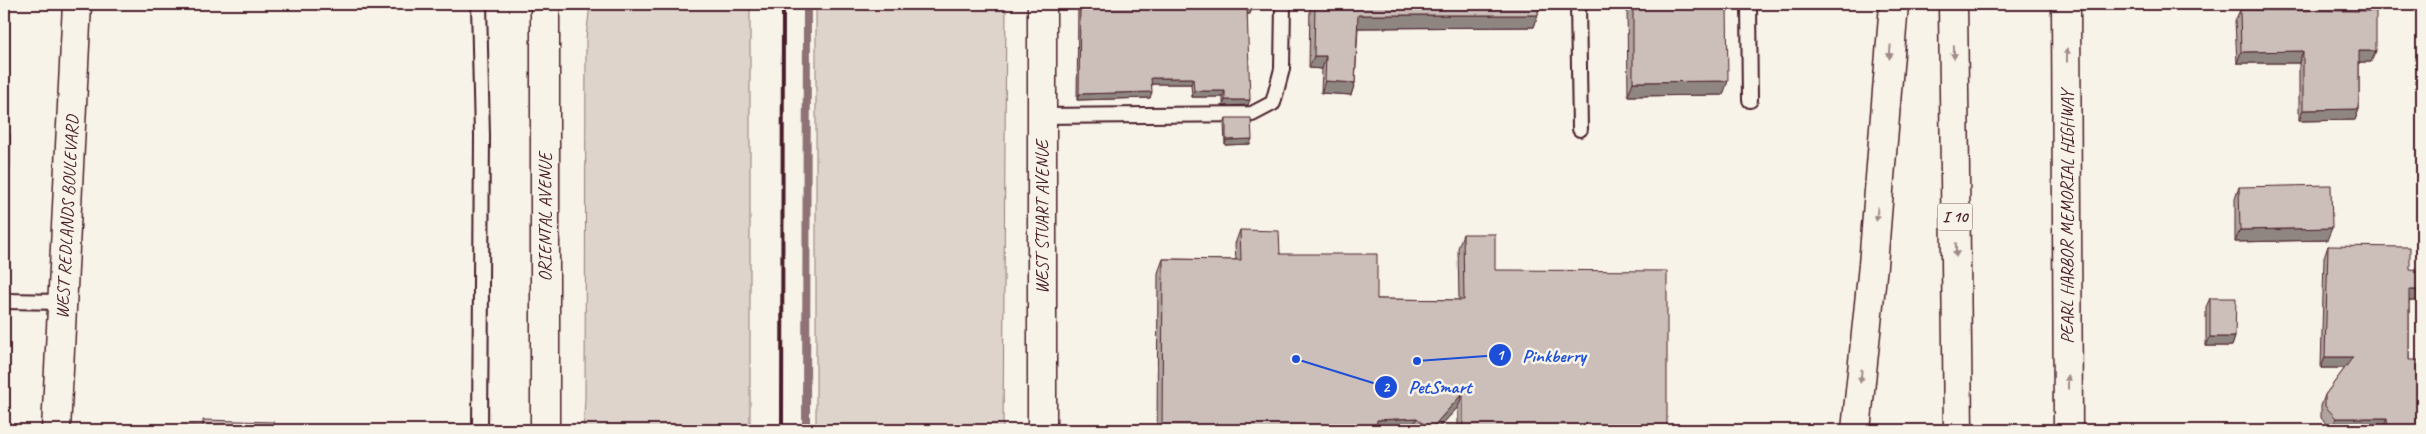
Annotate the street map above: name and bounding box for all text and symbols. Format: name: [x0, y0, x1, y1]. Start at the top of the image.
one-way arrow: [1886, 45, 1894, 61]
one-way arrow: [1950, 45, 1958, 61]
one-way arrow: [2063, 47, 2071, 63]
street label: PEARL HARBOR MEMORIAL HIGHWAY: [2056, 86, 2078, 344]
street label: WEST REDLANDS BOULEVARD: [51, 113, 83, 319]
street label: WEST STUART AVENUE: [1031, 138, 1053, 294]
street label: ORIENTAL AVENUE: [534, 150, 556, 281]
road number: I 10: [1938, 203, 1972, 230]
one-way arrow: [1873, 207, 1881, 223]
one-way arrow: [1952, 242, 1960, 258]
callout: Pinkberry: [1488, 338, 1596, 372]
text: Pinkberry: [1522, 344, 1588, 368]
text: 1: [1497, 346, 1506, 365]
one-way arrow: [1857, 368, 1865, 384]
callout: PetSmart: [1374, 370, 1482, 404]
one-way arrow: [2064, 373, 2072, 389]
text: PetSmart: [1408, 375, 1473, 399]
text: 2: [1383, 378, 1391, 397]

